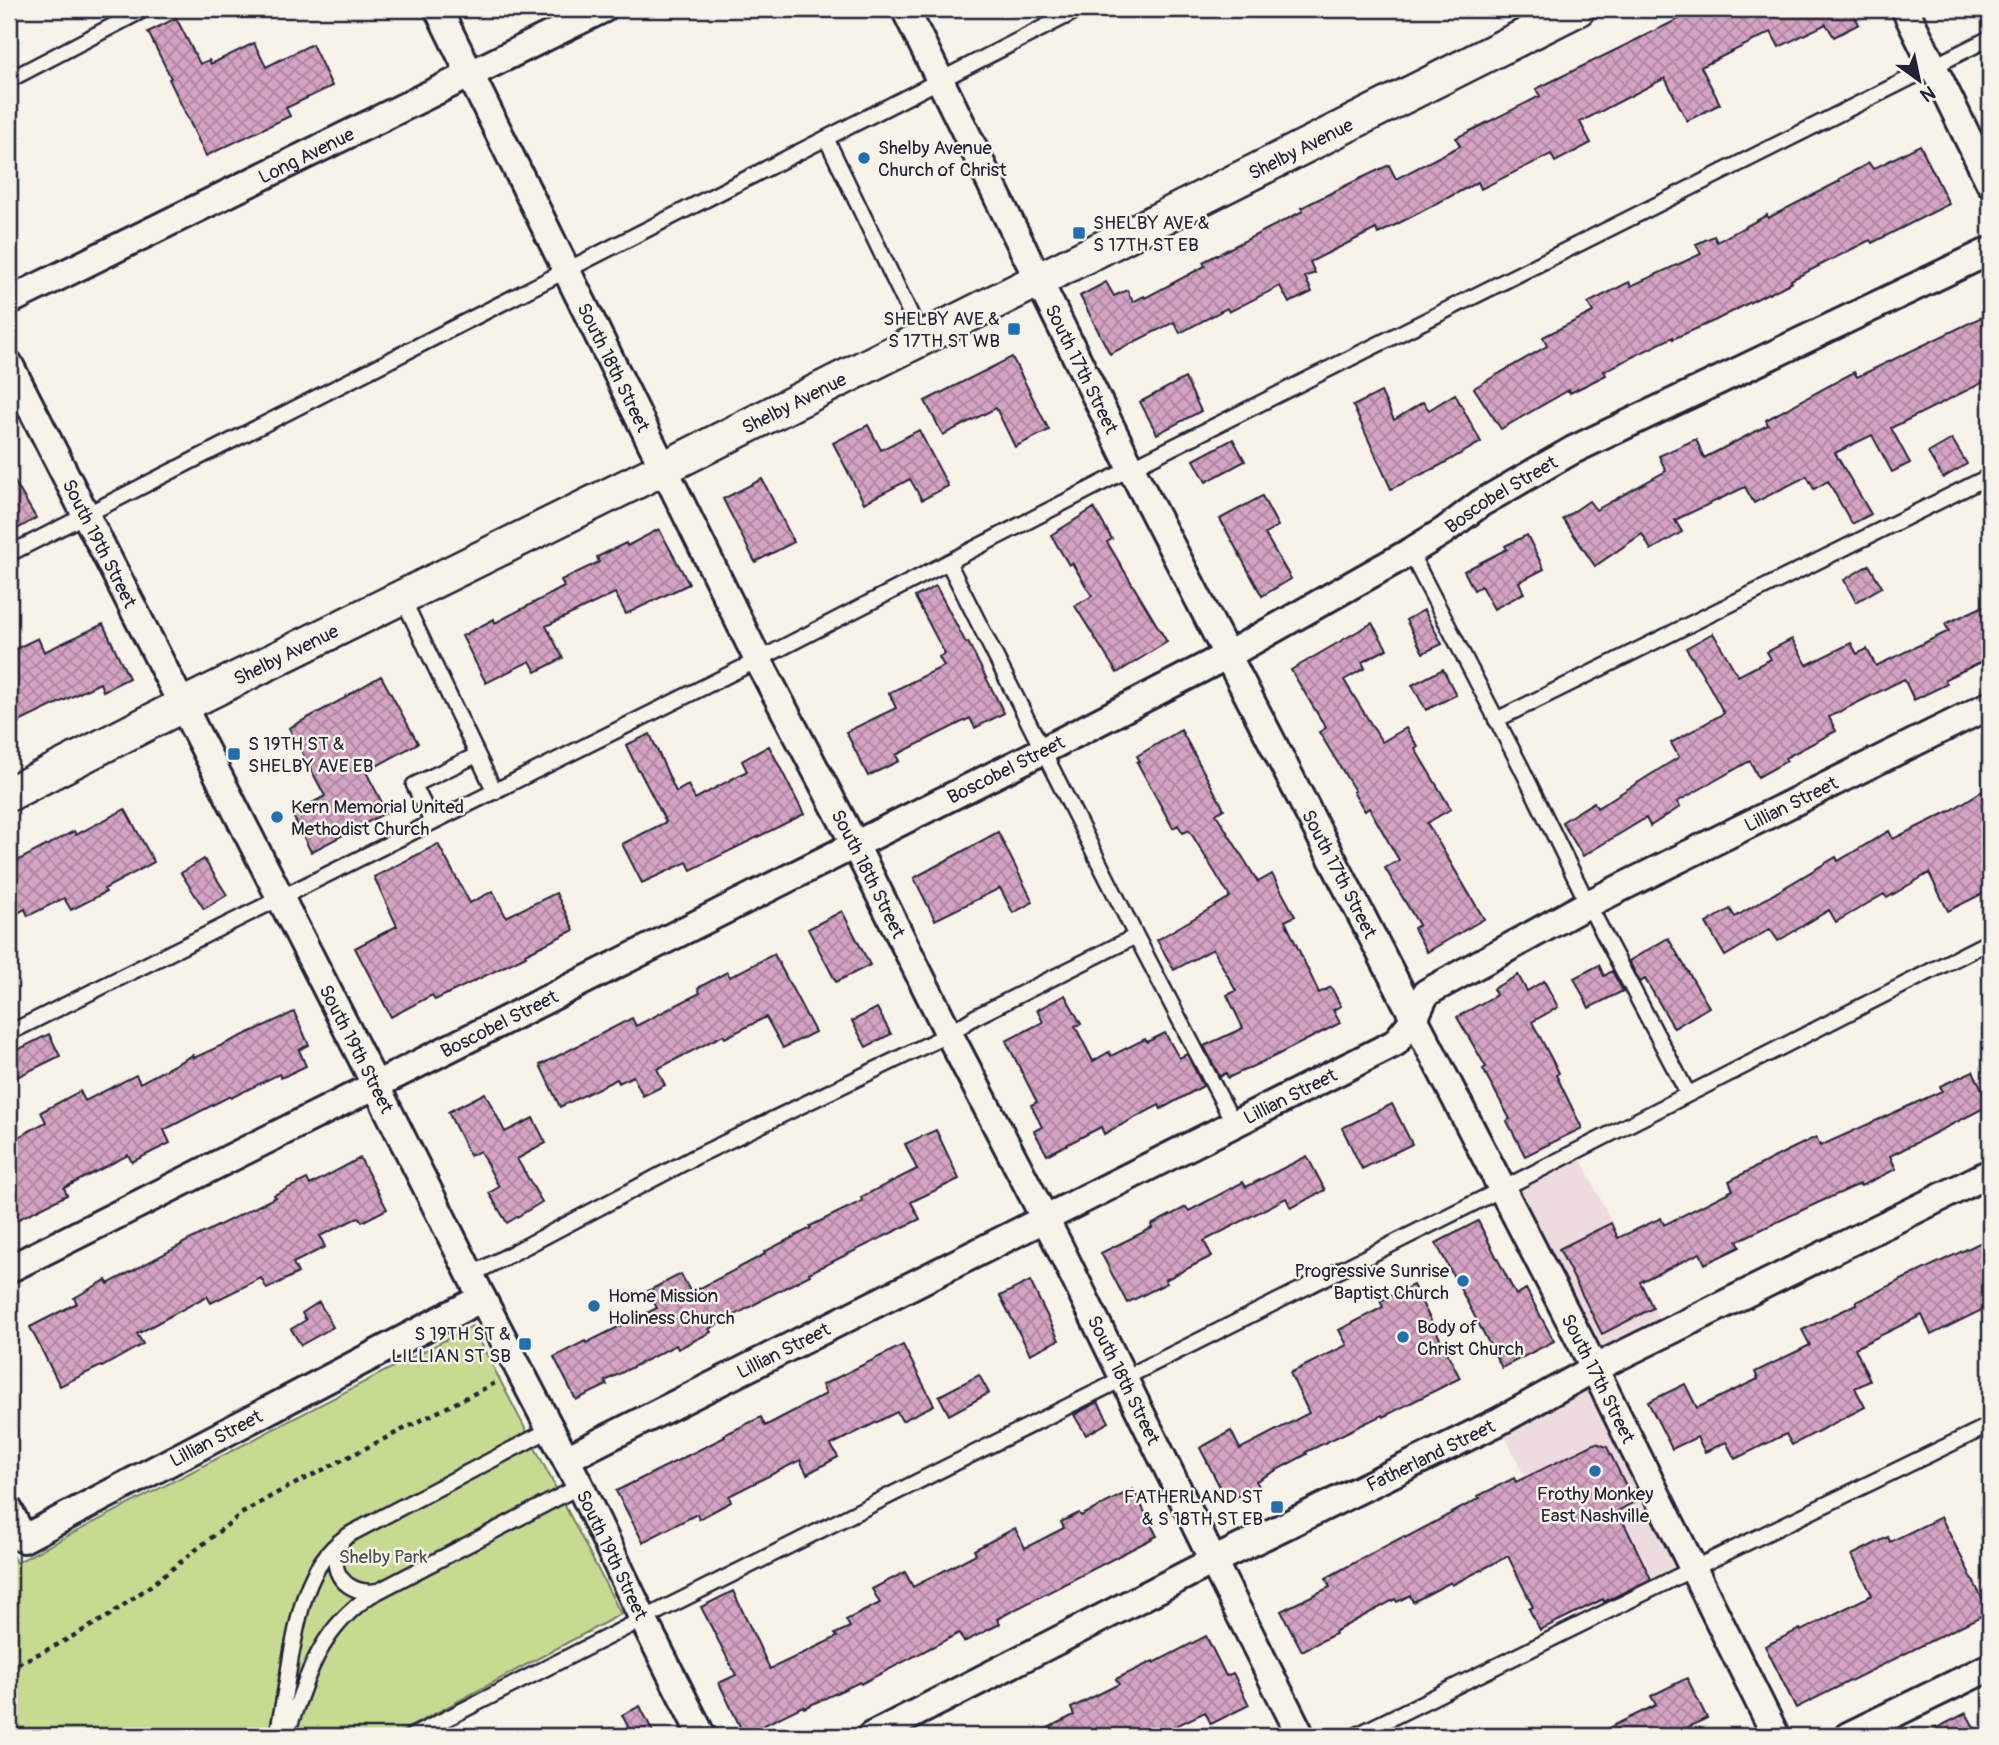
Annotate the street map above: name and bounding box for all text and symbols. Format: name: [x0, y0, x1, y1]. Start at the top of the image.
north arrow: [1884, 46, 1954, 116]
text: N: [1916, 80, 1940, 107]
street label: Shelby Avenue: [1245, 113, 1358, 186]
street label: Long Avenue: [255, 122, 359, 190]
place label: Shelby Avenue Church of Christ: [878, 136, 1007, 182]
marker: Shelby Avenue Church of Christ: [856, 150, 872, 166]
place label: SHELBY AVE & S 17TH ST EB: [1093, 211, 1210, 257]
marker: SHELBY AVE & S 17TH ST EB: [1071, 225, 1087, 241]
street label: South 18th Street: [571, 299, 655, 436]
street label: South 17th Street: [1039, 300, 1123, 438]
place label: SHELBY AVE & S 17TH ST WB: [883, 307, 1000, 353]
marker: SHELBY AVE & S 17TH ST WB: [1006, 321, 1022, 337]
street label: Shelby Avenue: [738, 367, 851, 440]
street label: Boscobel Street: [1440, 451, 1562, 539]
street label: South 19th Street: [57, 475, 142, 612]
street label: Shelby Avenue: [230, 619, 343, 691]
street label: Boscobel Street: [943, 730, 1069, 810]
place label: S 19TH ST & SHELBY AVE EB: [248, 732, 374, 778]
marker: S 19TH ST & SHELBY AVE EB: [226, 746, 242, 762]
street label: Lillian Street: [1741, 771, 1842, 838]
place label: Kern Memorial United Methodist Church: [291, 795, 464, 841]
street label: South 18th Street: [826, 806, 910, 943]
street label: South 17th Street: [1296, 806, 1382, 943]
marker: Kern Memorial United Methodist Church: [269, 809, 285, 825]
street label: South 19th Street: [313, 981, 399, 1118]
street label: Boscobel Street: [437, 985, 562, 1064]
street label: Lillian Street: [1240, 1063, 1341, 1130]
place label: Progressive Sunrise Baptist Church: [1295, 1259, 1450, 1305]
marker: Progressive Sunrise Baptist Church: [1455, 1273, 1471, 1289]
place label: Home Mission Holiness Church: [608, 1284, 735, 1330]
marker: Home Mission Holiness Church: [586, 1298, 602, 1314]
street label: South 17th Street: [1556, 1310, 1640, 1448]
street label: South 18th Street: [1082, 1312, 1165, 1449]
place label: Body of Christ Church: [1417, 1315, 1524, 1361]
street label: Lillian Street: [733, 1317, 835, 1384]
place label: S 19TH ST & LILLIAN ST SB: [391, 1322, 511, 1368]
marker: Body of Christ Church: [1395, 1329, 1411, 1345]
marker: S 19TH ST & LILLIAN ST SB: [517, 1336, 533, 1352]
street label: Lillian Street: [166, 1404, 267, 1473]
street label: Fatherland Street: [1363, 1414, 1499, 1497]
marker: Frothy Monkey East Nashville: [1587, 1463, 1603, 1479]
place label: Frothy Monkey East Nashville: [1537, 1482, 1653, 1528]
place label: FATHERLAND ST & S 18TH ST EB: [1124, 1485, 1263, 1531]
street label: South 19th Street: [571, 1486, 653, 1624]
marker: FATHERLAND ST & S 18TH ST EB: [1269, 1499, 1285, 1515]
park label: Shelby Park: [339, 1545, 427, 1569]

